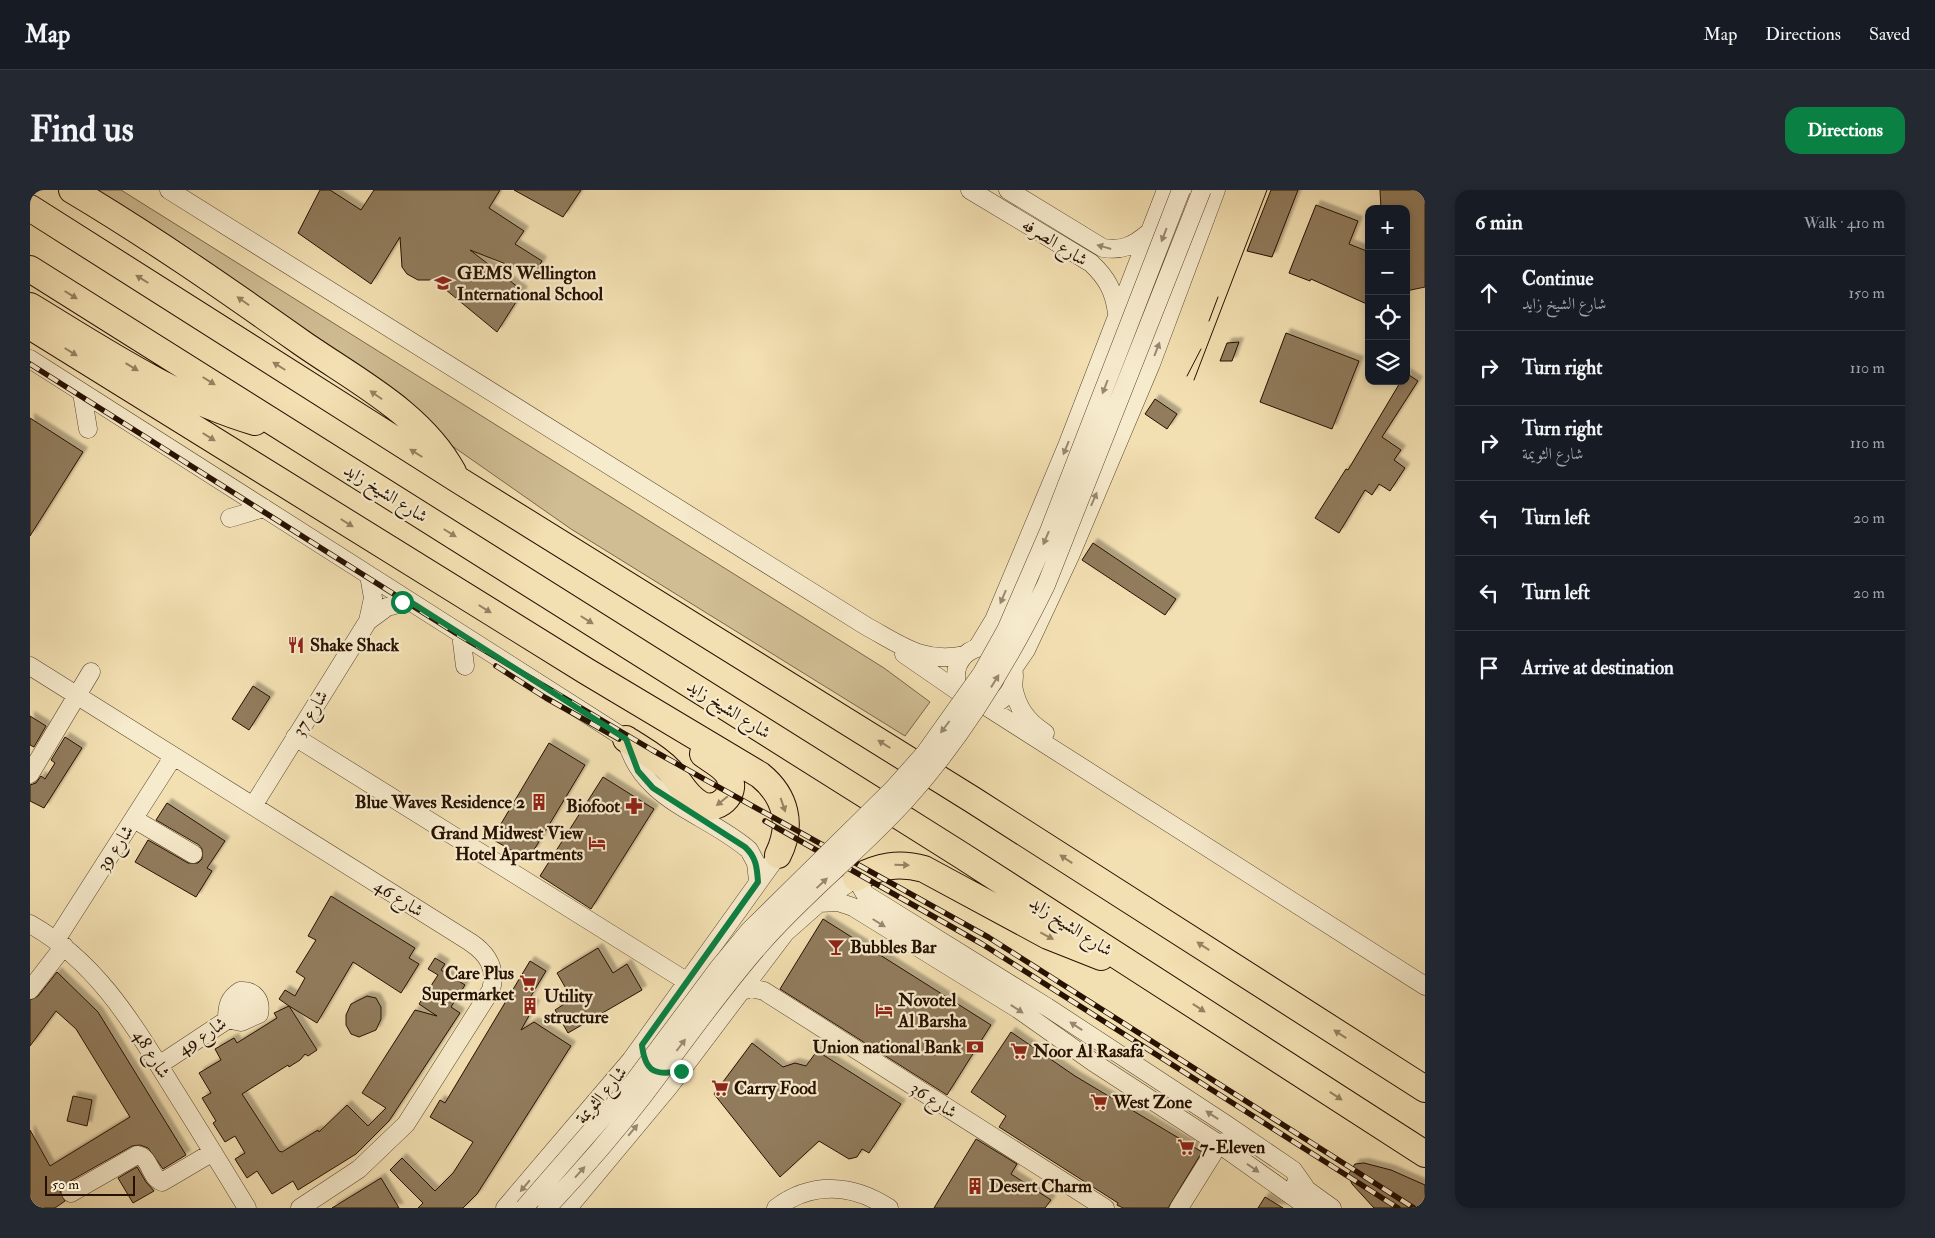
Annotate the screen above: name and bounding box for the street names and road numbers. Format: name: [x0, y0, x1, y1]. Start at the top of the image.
street label: شارع الصرفه: [1016, 213, 1092, 274]
street label: شارع الشيخ زايد: [337, 459, 432, 532]
street label: شارع الشيخ زايد: [680, 675, 775, 748]
street label: شارع 37: [287, 686, 336, 742]
street label: شارع 39: [92, 821, 142, 878]
street label: شارع 46: [368, 874, 428, 925]
street label: شارع الشيخ زايد: [1023, 891, 1117, 965]
street label: شارع 49: [173, 1012, 233, 1064]
street label: شارع 48: [125, 1026, 175, 1085]
street label: شارع الثويمة: [570, 1062, 635, 1131]
street label: شارع 36: [904, 1077, 961, 1126]

